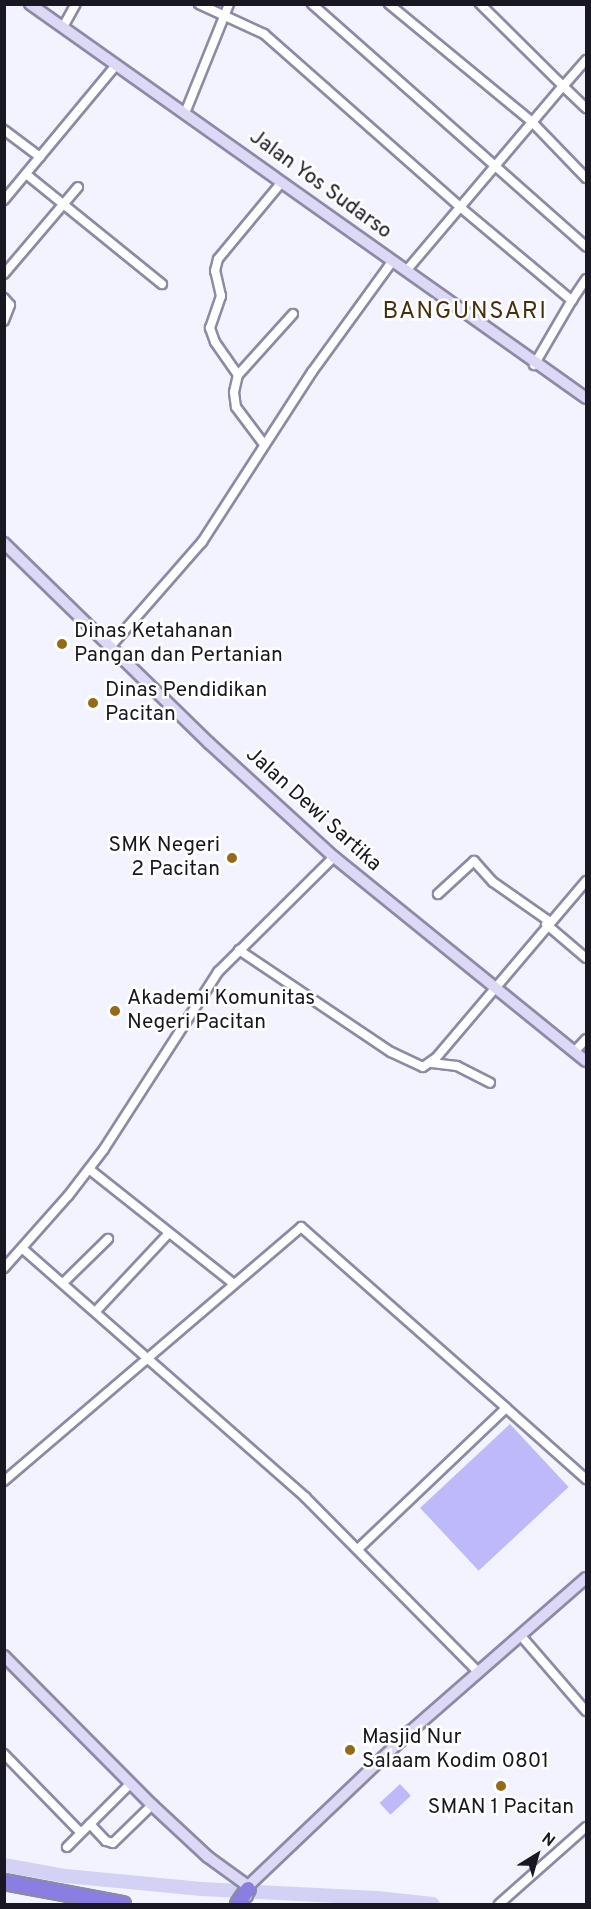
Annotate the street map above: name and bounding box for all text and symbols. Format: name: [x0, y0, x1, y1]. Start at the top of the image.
street label: Jalan Yos Sudarso: [244, 125, 396, 245]
district label: BANGUNSARI: [382, 299, 548, 327]
place label: Dinas Ketahanan Pangan dan Pertanian: [74, 619, 283, 669]
marker: Dinas Ketahanan Pangan dan Pertanian: [55, 637, 69, 651]
place label: Dinas Pendidikan Pacitan: [105, 678, 267, 728]
marker: Dinas Pendidikan Pacitan: [86, 696, 100, 710]
street label: Jalan Dewi Sartika: [240, 743, 386, 877]
place label: SMK Negeri 2 Pacitan: [109, 833, 220, 883]
marker: SMK Negeri 2 Pacitan: [225, 851, 239, 865]
place label: Akademi Komunitas Negeri Pacitan: [127, 986, 315, 1036]
marker: Akademi Komunitas Negeri Pacitan: [108, 1004, 122, 1018]
place label: Masjid Nur Salaam Kodim 0801: [362, 1725, 549, 1775]
marker: Masjid Nur Salaam Kodim 0801: [343, 1743, 357, 1757]
marker: SMAN 1 Pacitan: [494, 1779, 508, 1793]
place label: SMAN 1 Pacitan: [428, 1795, 574, 1821]
north arrow: [507, 1825, 567, 1885]
text: N: [537, 1829, 558, 1852]

